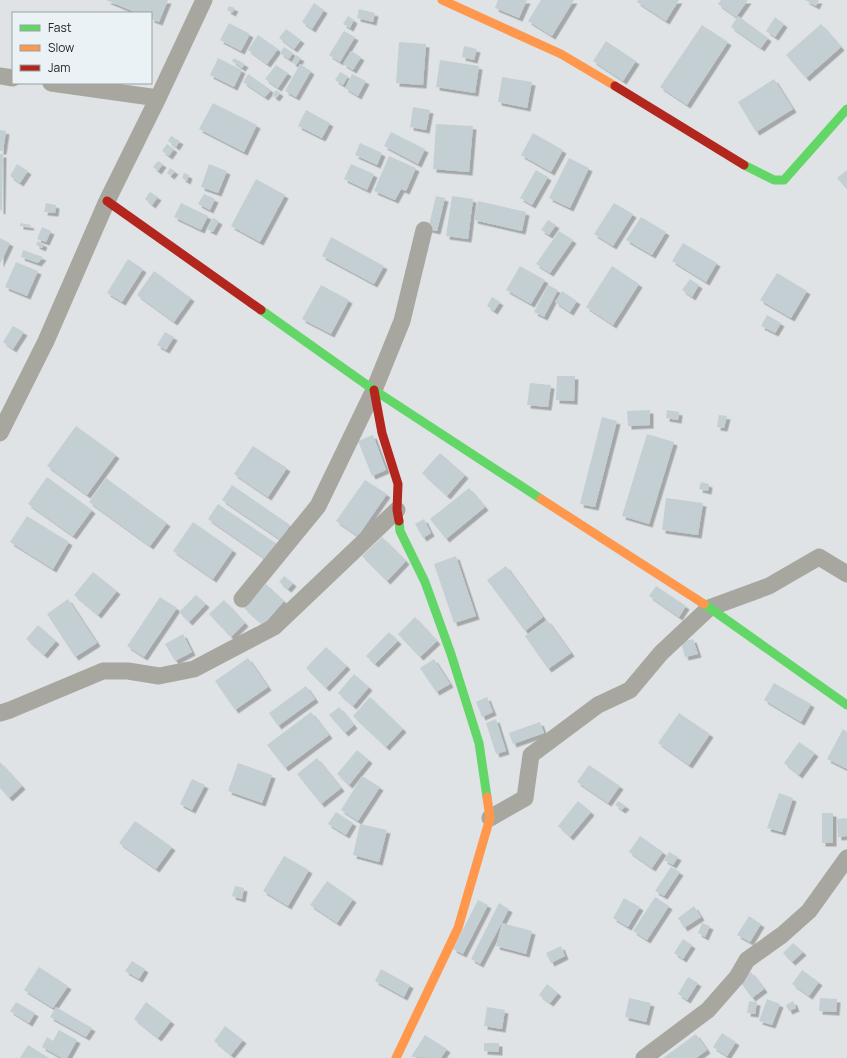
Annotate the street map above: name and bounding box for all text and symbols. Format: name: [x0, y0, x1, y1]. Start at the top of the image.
legend: [12, 12, 152, 84]
text: Fast: [48, 19, 72, 36]
text: Slow: [48, 39, 74, 56]
text: Jam: [48, 59, 70, 76]

